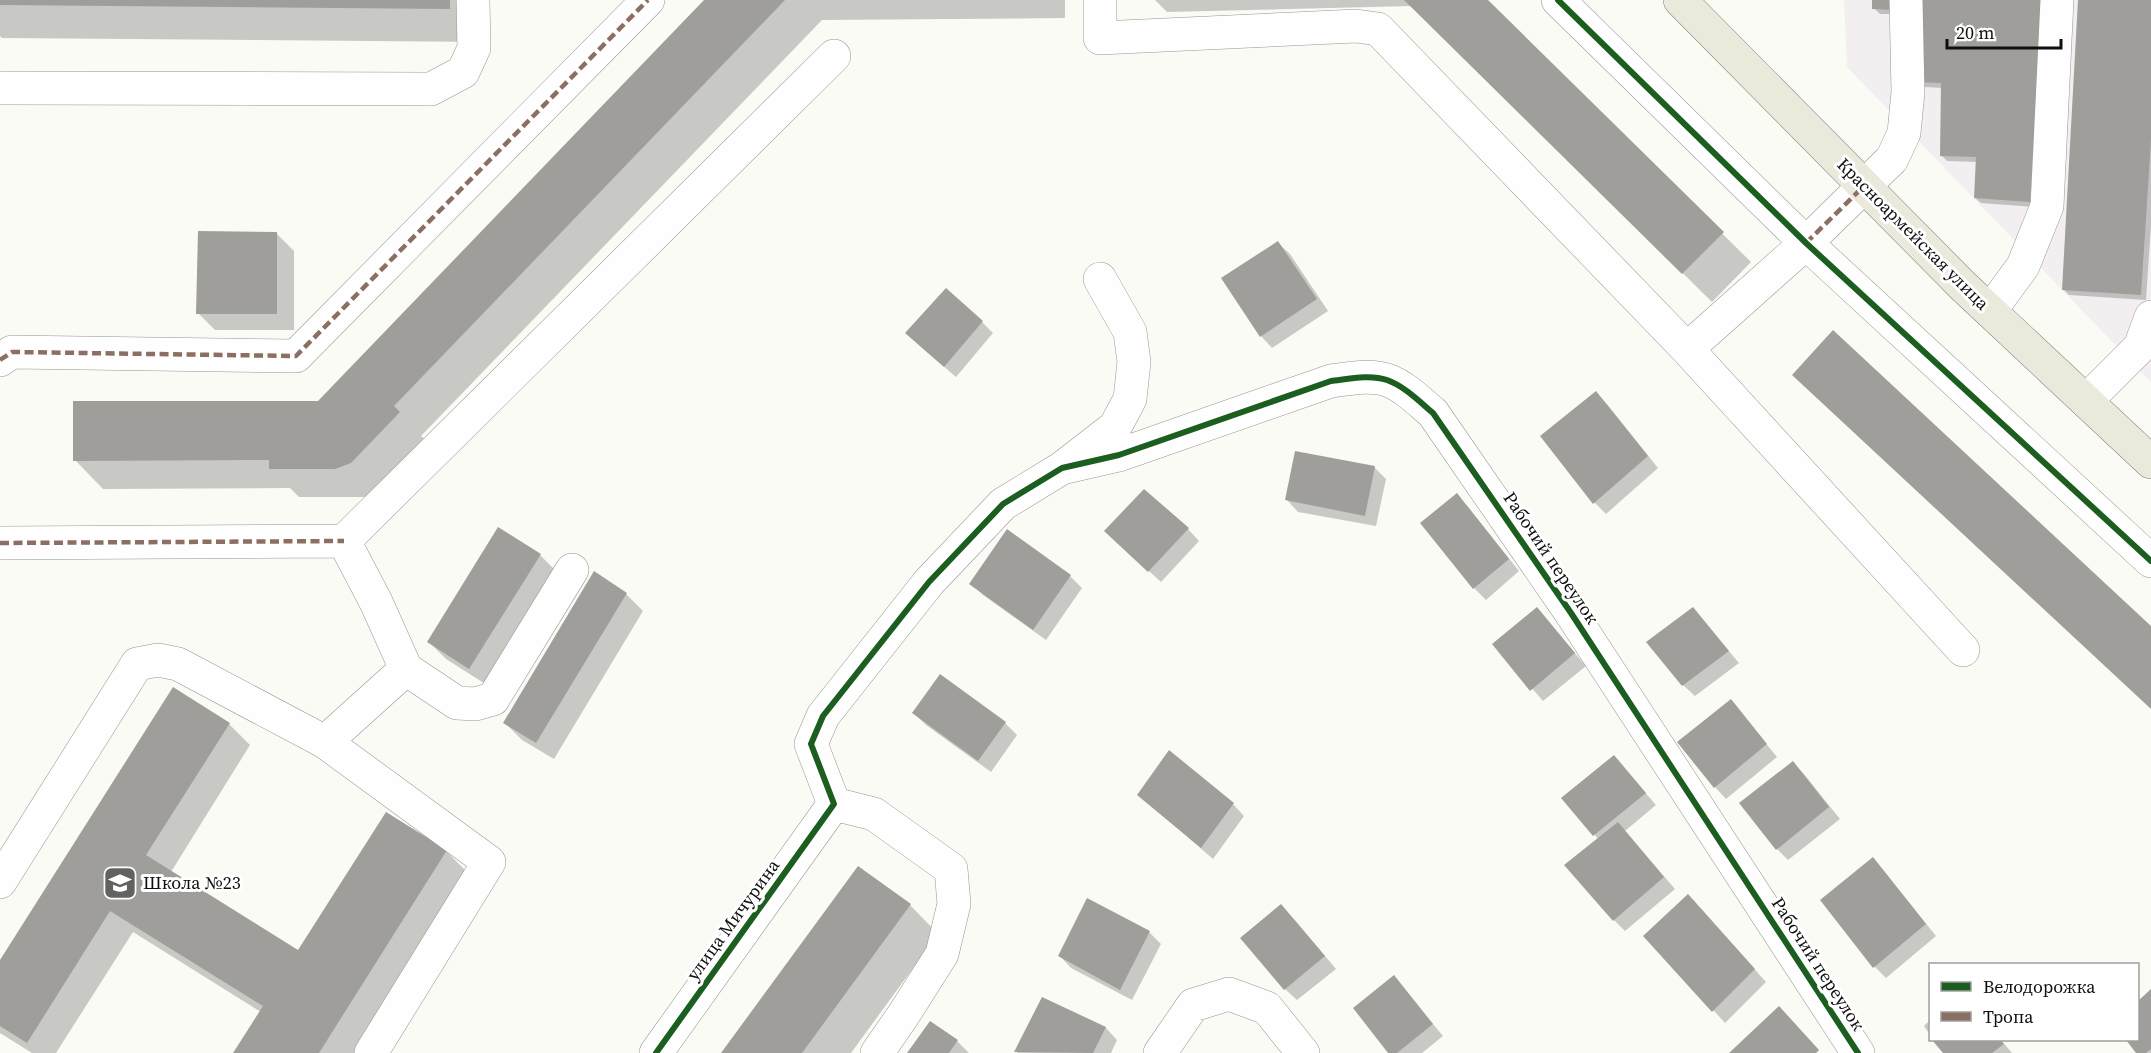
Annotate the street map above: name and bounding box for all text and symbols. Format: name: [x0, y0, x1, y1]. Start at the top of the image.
scale bar: [1947, 12, 2061, 50]
text: 20 m: [1956, 20, 1994, 45]
street label: Красноармейская улица: [1832, 152, 1996, 316]
street label: Рабочий переулок: [1498, 487, 1605, 629]
street label: улица Мичурина: [680, 853, 786, 985]
school or university icon: Школа №23: [102, 865, 138, 901]
place label: Школа №23: [143, 870, 241, 895]
street label: Рабочий переулок: [1766, 892, 1871, 1035]
legend: [1929, 963, 2139, 1041]
text: Велодорожка: [1983, 974, 2096, 999]
text: Тропа: [1983, 1004, 2034, 1029]

